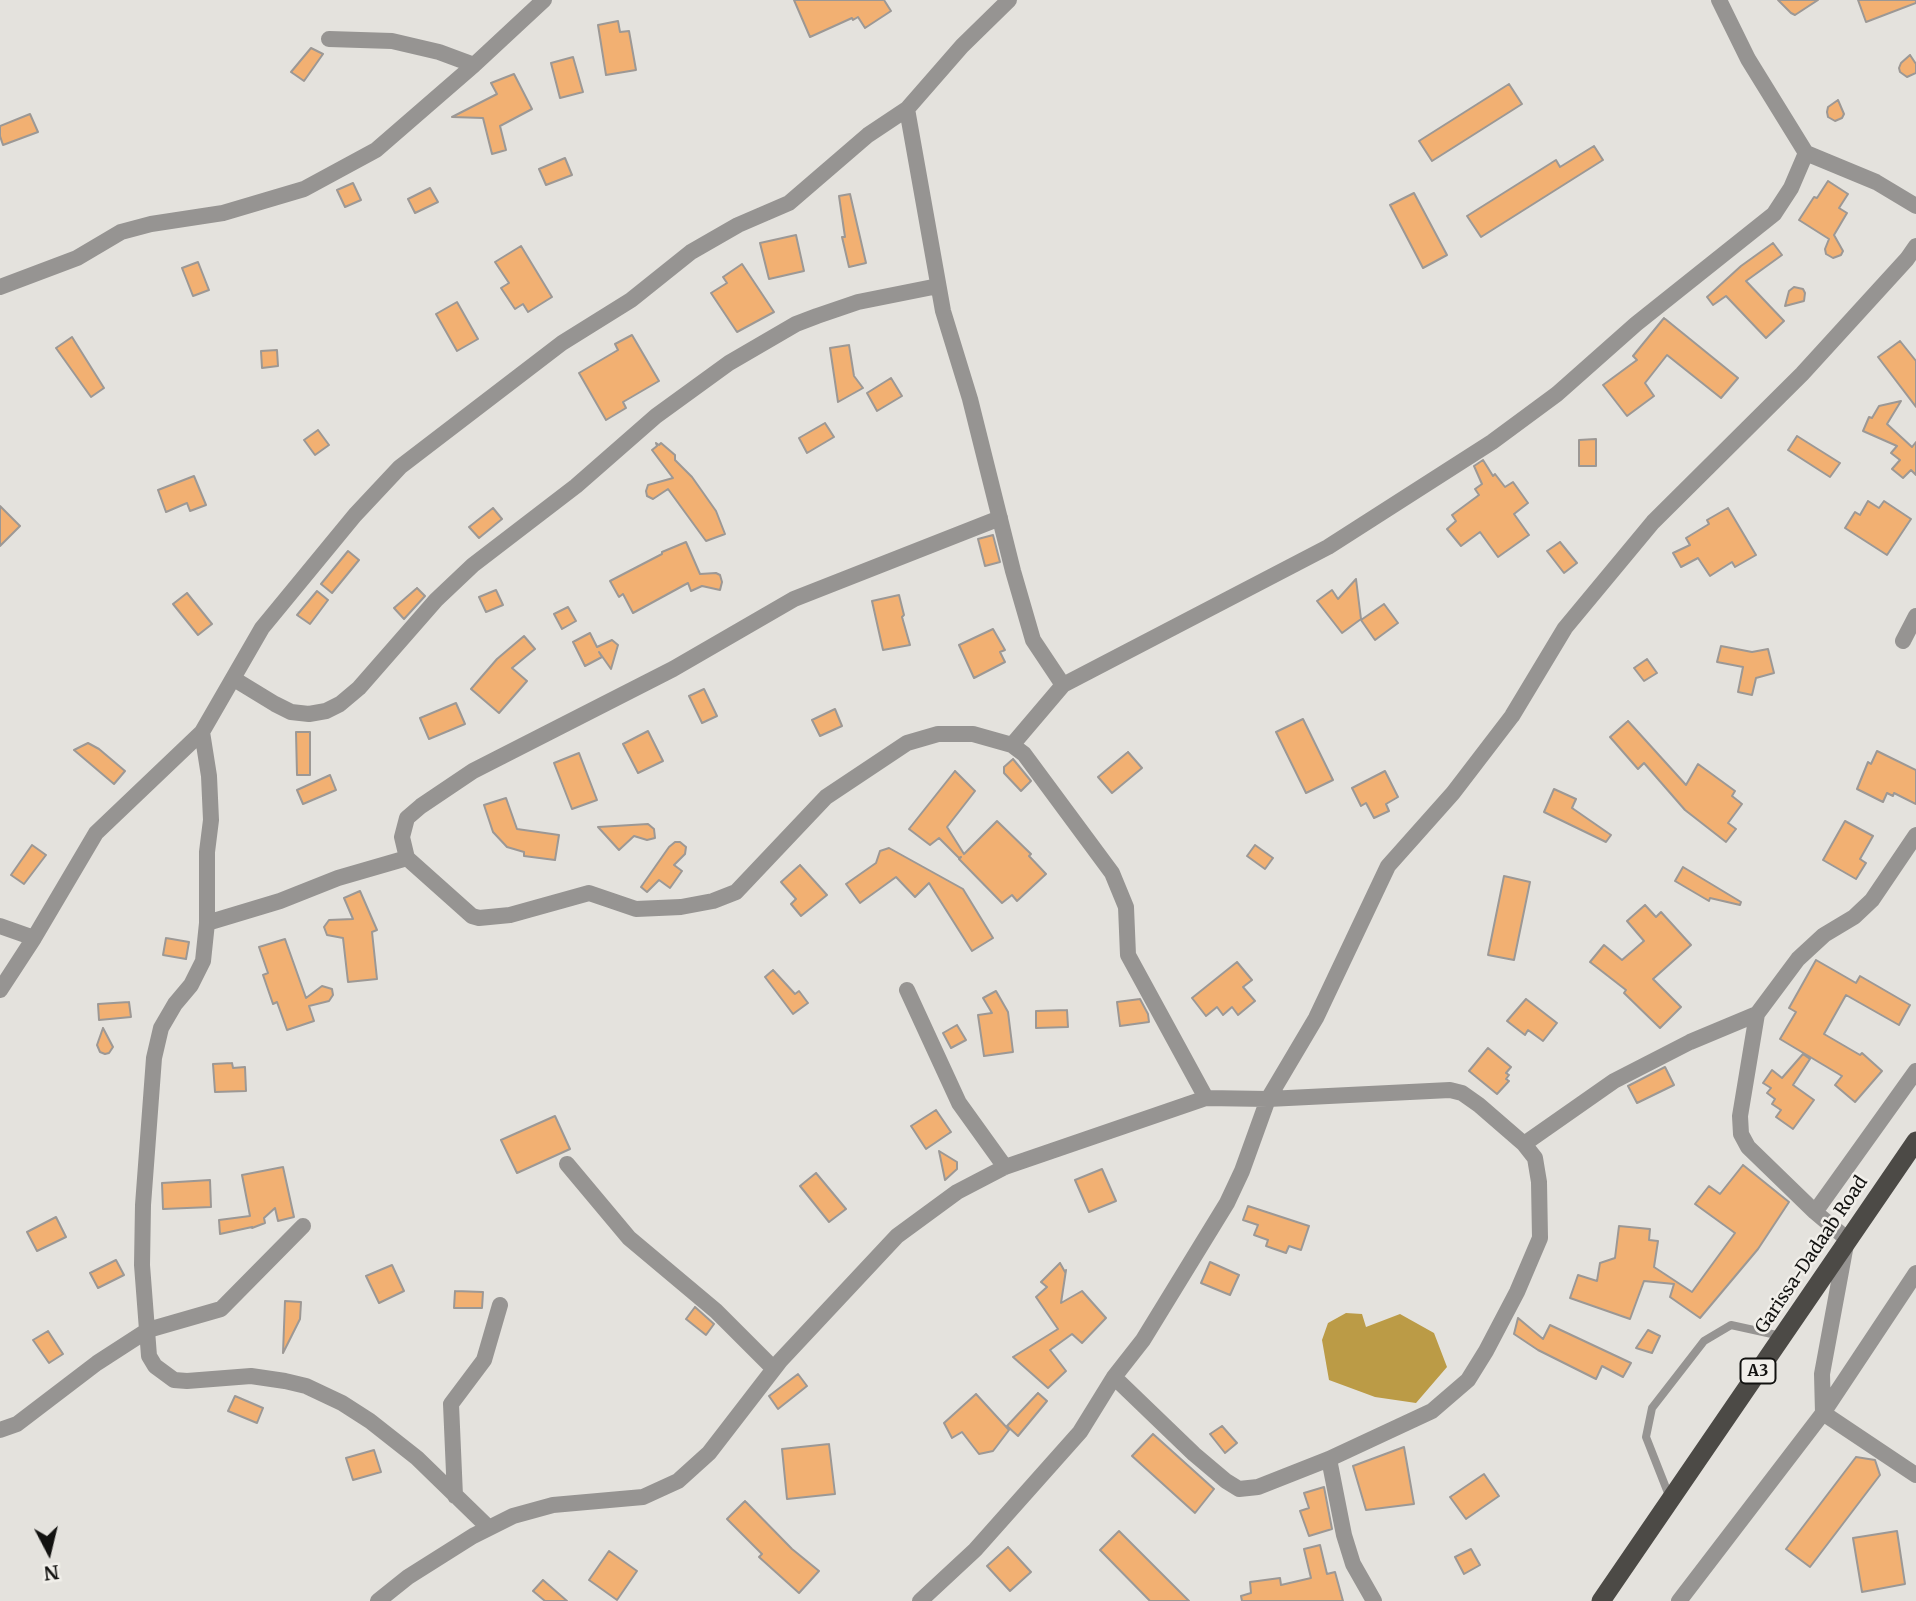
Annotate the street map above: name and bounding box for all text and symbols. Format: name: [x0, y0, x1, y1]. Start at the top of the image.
street label: Garissa-Dadaab Road: [1751, 1172, 1873, 1338]
road number: A3: [1740, 1358, 1776, 1384]
north arrow: [14, 1517, 84, 1587]
text: N: [43, 1560, 60, 1586]

